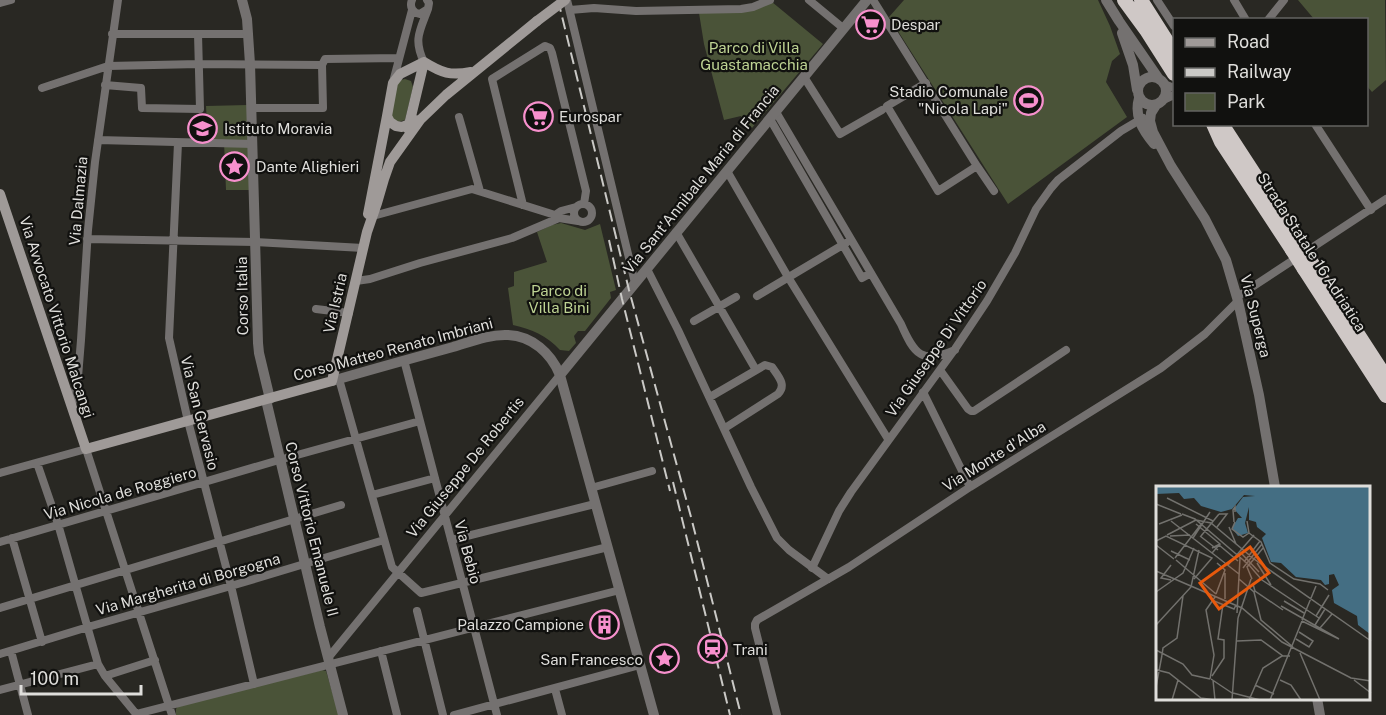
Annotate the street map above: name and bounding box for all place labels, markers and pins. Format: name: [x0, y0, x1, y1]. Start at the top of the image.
supermarket icon: Despar: [854, 8, 886, 40]
place label: Despar: [891, 16, 941, 33]
place label: Stadio Comunale "Nicola Lapi": [889, 83, 1008, 117]
sports icon: Stadio Comunale "Nicola Lapi": [1013, 84, 1045, 116]
supermarket icon: Eurospar: [522, 100, 554, 132]
place label: Eurospar: [559, 108, 622, 125]
school or university icon: Istituto Moravia: [187, 112, 219, 144]
place label: Istituto Moravia: [224, 120, 332, 137]
place icon: Dante Alighieri: [219, 150, 251, 182]
place label: Dante Alighieri: [256, 158, 359, 175]
building icon: Palazzo Campione: [589, 608, 621, 640]
place label: Palazzo Campione: [457, 616, 584, 633]
station icon: Trani: [696, 633, 728, 665]
place label: Trani: [733, 641, 768, 658]
place icon: San Francesco: [648, 643, 680, 675]
place label: San Francesco: [540, 651, 643, 668]

